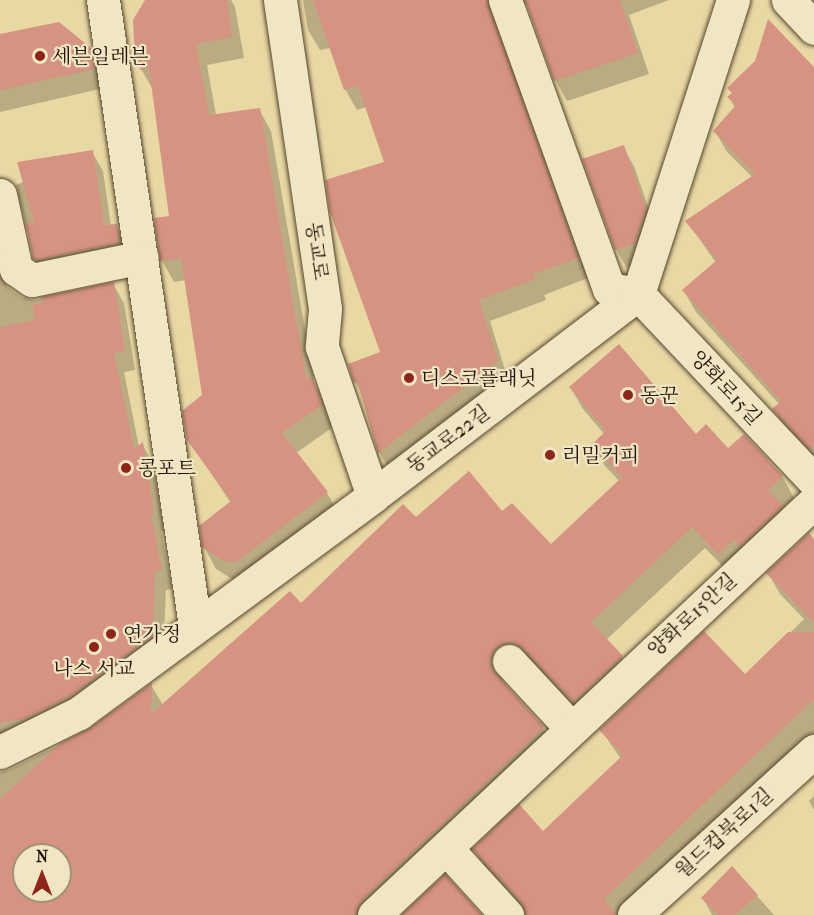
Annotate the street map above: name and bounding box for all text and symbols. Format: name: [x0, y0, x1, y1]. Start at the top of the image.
place label: 세븐일레븐: [52, 44, 149, 68]
marker: 세븐일레븐: [33, 49, 47, 63]
street label: 동교로: [301, 221, 333, 281]
street label: 양화로15길: [686, 346, 766, 430]
place label: 디스코플래닛: [421, 366, 537, 390]
marker: 디스코플래닛: [402, 371, 416, 385]
place label: 동꾼: [640, 383, 679, 407]
marker: 동꾼: [621, 388, 635, 402]
street label: 동교로22길: [402, 400, 494, 478]
place label: 리밀커피: [562, 443, 639, 467]
marker: 리밀커피: [543, 448, 557, 462]
place label: 콩포트: [138, 456, 196, 480]
marker: 콩포트: [119, 461, 133, 475]
street label: 양화로15안길: [643, 568, 741, 662]
place label: 연가정: [123, 622, 181, 646]
marker: 연가정: [104, 627, 118, 641]
marker: 나스 서교: [87, 640, 101, 654]
place label: 나스 서교: [53, 656, 135, 680]
street label: 월드컵북로1길: [670, 783, 778, 883]
north arrow: [12, 843, 72, 903]
text: N: [36, 847, 48, 866]

